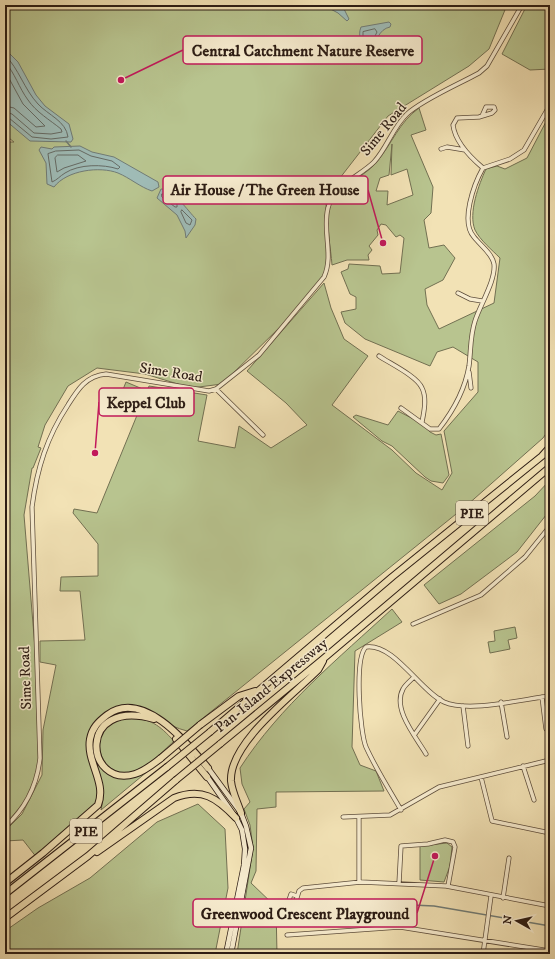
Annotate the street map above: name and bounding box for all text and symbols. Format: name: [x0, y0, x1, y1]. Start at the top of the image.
callout: Central Catchment Nature Reserve: [183, 36, 422, 64]
text: Central Catchment Nature Reserve: [192, 41, 415, 61]
street label: Sime Road: [356, 98, 411, 160]
callout: Air House / The Green House: [163, 176, 368, 204]
text: Air House / The Green House: [170, 180, 360, 200]
street label: Sime Road: [138, 358, 204, 387]
callout: Keppel Club: [99, 388, 194, 416]
text: Keppel Club: [106, 393, 186, 413]
road number: PIE: [456, 501, 488, 525]
street label: Pan-Island Expressway: [211, 633, 332, 737]
street label: Sime Road: [15, 645, 36, 710]
road number: PIE: [70, 819, 102, 843]
callout: Greenwood Crescent Playground: [193, 899, 417, 927]
north arrow: [497, 901, 537, 941]
text: Greenwood Crescent Playground: [201, 904, 410, 924]
text: N: [501, 914, 516, 925]

